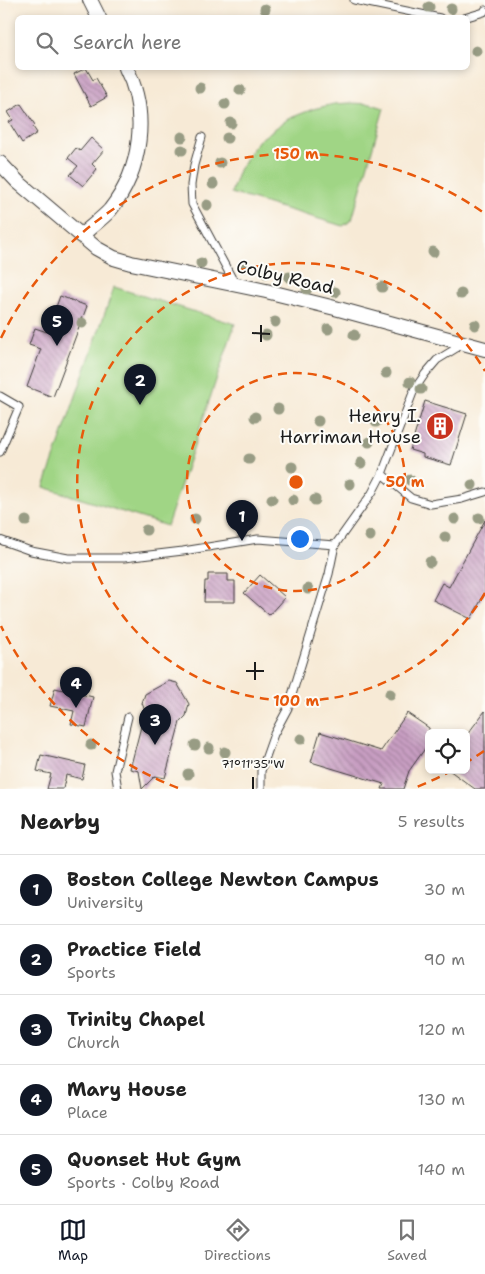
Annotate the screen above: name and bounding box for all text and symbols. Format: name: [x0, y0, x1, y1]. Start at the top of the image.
search box: [15, 15, 470, 70]
icon: search: [33, 29, 61, 57]
text: Search here: [73, 30, 182, 55]
text: 150 m: [273, 144, 319, 164]
street label: Colby Road: [234, 254, 336, 300]
pin: 5: [41, 305, 73, 346]
pin: 2: [124, 364, 156, 405]
place label: Henry I. Harriman House: [280, 404, 421, 449]
building icon: Henry I. Harriman House: [425, 411, 455, 441]
text: 50 m: [386, 472, 425, 492]
centre of rings: [287, 473, 305, 491]
pin: 1: [226, 500, 258, 541]
your location: [287, 526, 313, 552]
pin: 4: [60, 667, 92, 708]
text: 100 m: [273, 691, 319, 711]
pin: 3: [139, 704, 171, 745]
map controls: [425, 729, 470, 774]
button: locate: [425, 729, 470, 774]
text: 71°11'35"W: [221, 756, 285, 772]
text: Nearby: [20, 808, 100, 836]
text: 5 results: [398, 811, 465, 832]
text: Boston College Newton Campus: [67, 867, 379, 892]
text: 1: [32, 879, 40, 900]
text: 30 m: [424, 879, 465, 900]
text: University: [67, 892, 143, 913]
text: Practice Field: [67, 937, 201, 962]
text: 2: [30, 949, 42, 970]
text: 90 m: [424, 949, 465, 970]
text: Sports: [67, 962, 116, 983]
text: Trinity Chapel: [67, 1007, 205, 1032]
text: 3: [30, 1019, 42, 1040]
text: 120 m: [418, 1019, 465, 1040]
text: Church: [67, 1032, 120, 1053]
text: Mary House: [67, 1077, 187, 1102]
text: 4: [30, 1089, 42, 1110]
text: 130 m: [418, 1089, 465, 1110]
text: Place: [67, 1102, 108, 1123]
text: Quonset Hut Gym: [67, 1147, 241, 1172]
text: 5: [31, 1159, 41, 1180]
text: 140 m: [418, 1159, 465, 1180]
text: Sports · Colby Road: [67, 1172, 220, 1193]
tab: Map: [58, 1216, 88, 1264]
tab: Directions: [204, 1216, 271, 1264]
tab: Saved: [387, 1216, 427, 1264]

